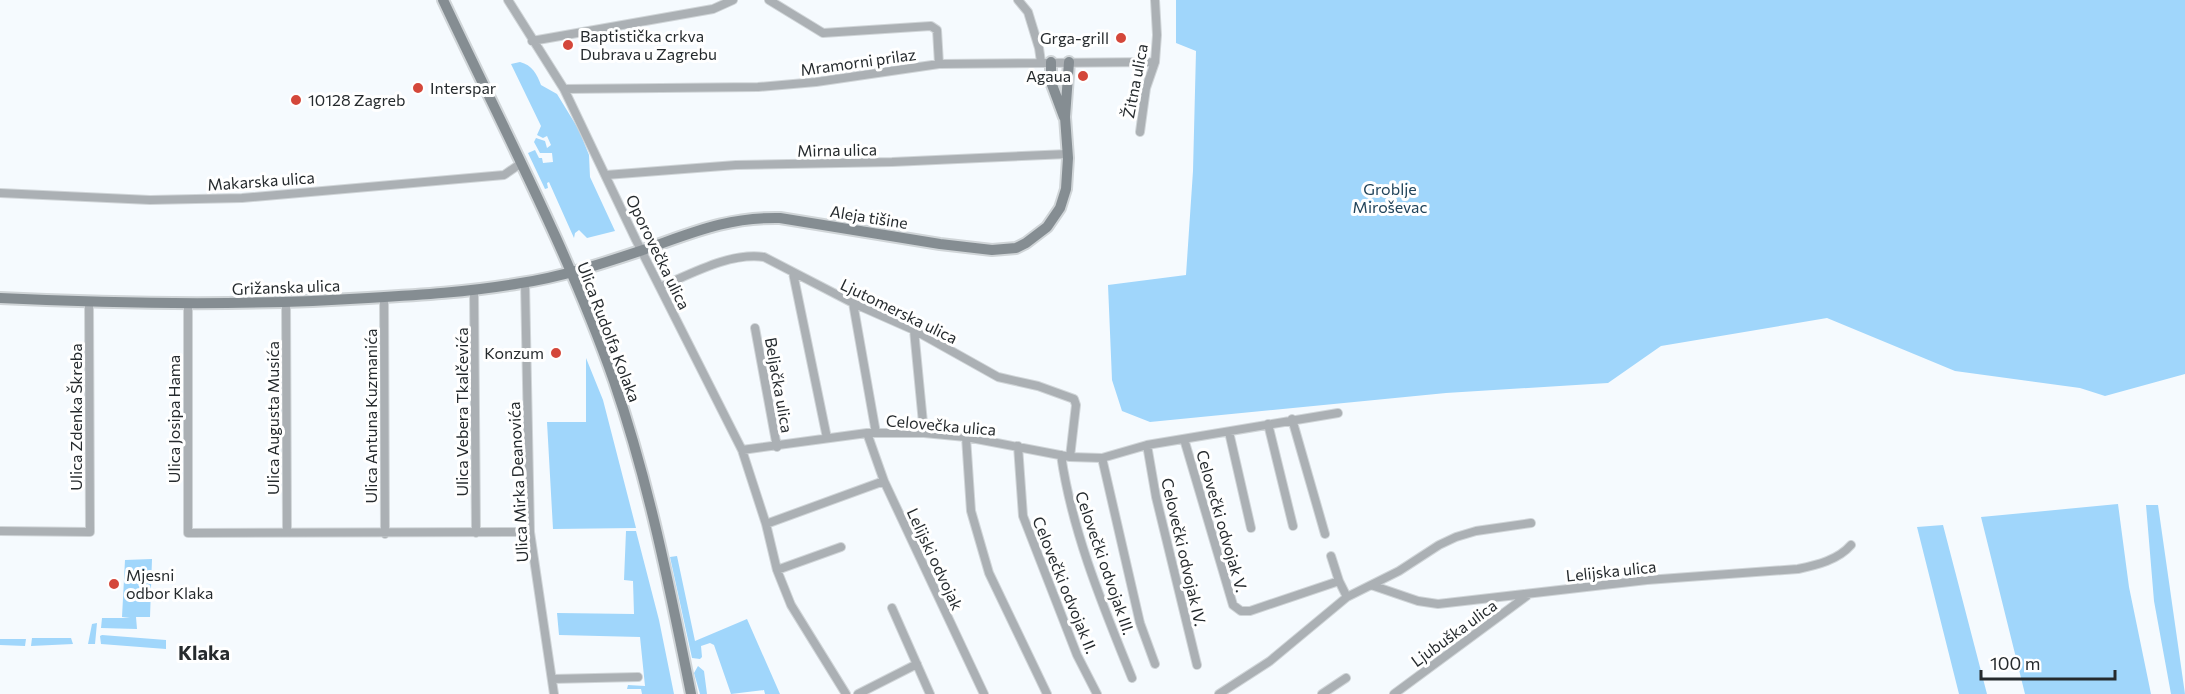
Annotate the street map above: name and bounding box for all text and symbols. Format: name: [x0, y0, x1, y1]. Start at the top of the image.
place label: Baptistička crkva Dubrava u Zagrebu: [580, 26, 717, 63]
place label: Grga-grill: [1040, 28, 1109, 47]
marker: Grga-grill: [1114, 31, 1128, 45]
marker: Baptistička crkva Dubrava u Zagrebu: [561, 38, 575, 52]
street label: Žitna ulica: [1118, 42, 1151, 120]
street label: Mramorni prilaz: [799, 44, 917, 79]
place label: Agaua: [1026, 66, 1071, 85]
marker: Agaua: [1076, 69, 1090, 83]
place label: Interspar: [430, 78, 497, 97]
marker: Interspar: [411, 81, 425, 95]
place label: 10128 Zagreb: [308, 90, 406, 109]
marker: 10128 Zagreb: [289, 93, 303, 107]
street label: Mirna ulica: [797, 139, 877, 160]
street label: Makarska ulica: [207, 167, 315, 194]
park label: Groblje Miroševac: [1353, 179, 1427, 216]
street label: Oporovečka ulica: [622, 191, 694, 312]
street label: Aleja tišine: [829, 201, 909, 232]
street label: Ulica Rudolfa Kolaka: [574, 259, 645, 405]
street label: Ljutomerska ulica: [838, 274, 961, 347]
street label: Grižanska ulica: [231, 275, 341, 298]
street label: Ulica Vebera Tkalčevića: [452, 327, 471, 497]
street label: Ulica Antuna Kuzmanića: [361, 329, 380, 503]
street label: Beljačka ulica: [762, 336, 797, 434]
street label: Ulica Augusta Musića: [263, 341, 282, 495]
street label: Ulica Zdenka Škreba: [66, 343, 85, 491]
place label: Konzum: [484, 343, 544, 362]
marker: Konzum: [549, 346, 563, 360]
street label: Ulica Josipa Hama: [164, 355, 183, 483]
street label: Ulica Mirka Deanovića: [504, 401, 531, 563]
street label: Celovečka ulica: [885, 410, 997, 439]
street label: Celovečki odvojak V.: [1193, 448, 1252, 594]
street label: Celovečki odvojak IV.: [1158, 476, 1211, 628]
street label: Celovečki odvojak III.: [1072, 489, 1139, 637]
street label: Lelijski odvojak: [904, 505, 968, 613]
street label: Celovečki odvojak II.: [1029, 514, 1102, 656]
street label: Lelijska ulica: [1565, 556, 1657, 585]
place label: Mjesni odbor Klaka: [126, 565, 214, 602]
marker: Mjesni odbor Klaka: [107, 577, 121, 591]
street label: Ljubuška ulica: [1407, 595, 1500, 670]
district label: Klaka: [178, 640, 230, 664]
scale bar: [1981, 643, 2114, 681]
text: 100 m: [1990, 652, 2040, 674]

